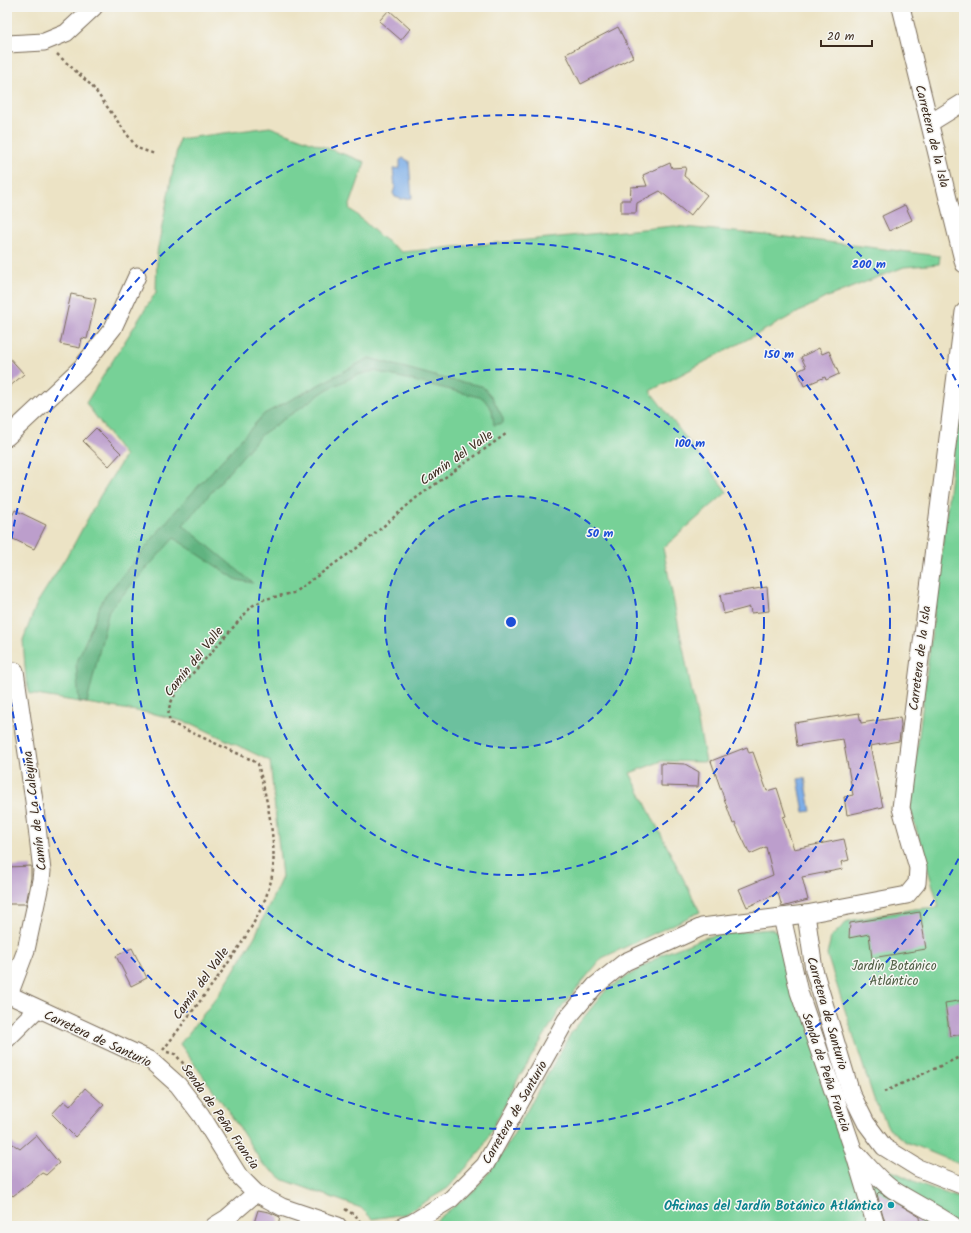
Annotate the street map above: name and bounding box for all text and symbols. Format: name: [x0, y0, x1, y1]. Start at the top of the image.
scale bar: [821, 22, 872, 48]
text: 20 m: [827, 27, 855, 46]
street label: Carretera de la Isla: [909, 83, 955, 190]
text: 200 m: [852, 255, 886, 274]
text: 150 m: [764, 345, 794, 364]
street label: Camín del Valle: [416, 425, 498, 491]
text: 100 m: [675, 434, 705, 453]
text: 50 m: [586, 524, 614, 543]
street label: Carretera de la Isla: [904, 604, 937, 712]
centre of rings: [504, 615, 518, 629]
street label: Camín del Valle: [159, 622, 229, 702]
street label: Camín de La Caleyina: [18, 750, 53, 872]
street label: Camín del Valle: [168, 943, 235, 1025]
street label: Carretera de Santurio: [800, 954, 853, 1073]
park label: Jardín Botánico Atlántico: [851, 956, 937, 992]
street label: Carretera de Santurio: [40, 1005, 155, 1074]
street label: Senda de Peña Francia: [795, 1010, 856, 1135]
street label: Carretera de Santurio: [477, 1057, 554, 1169]
street label: Senda de Peña Francia: [175, 1060, 264, 1174]
place label: Oficinas del Jardín Botánico Atlántico: [664, 1196, 883, 1217]
marker: Oficinas del Jardín Botánico Atlántico: [886, 1200, 896, 1210]

